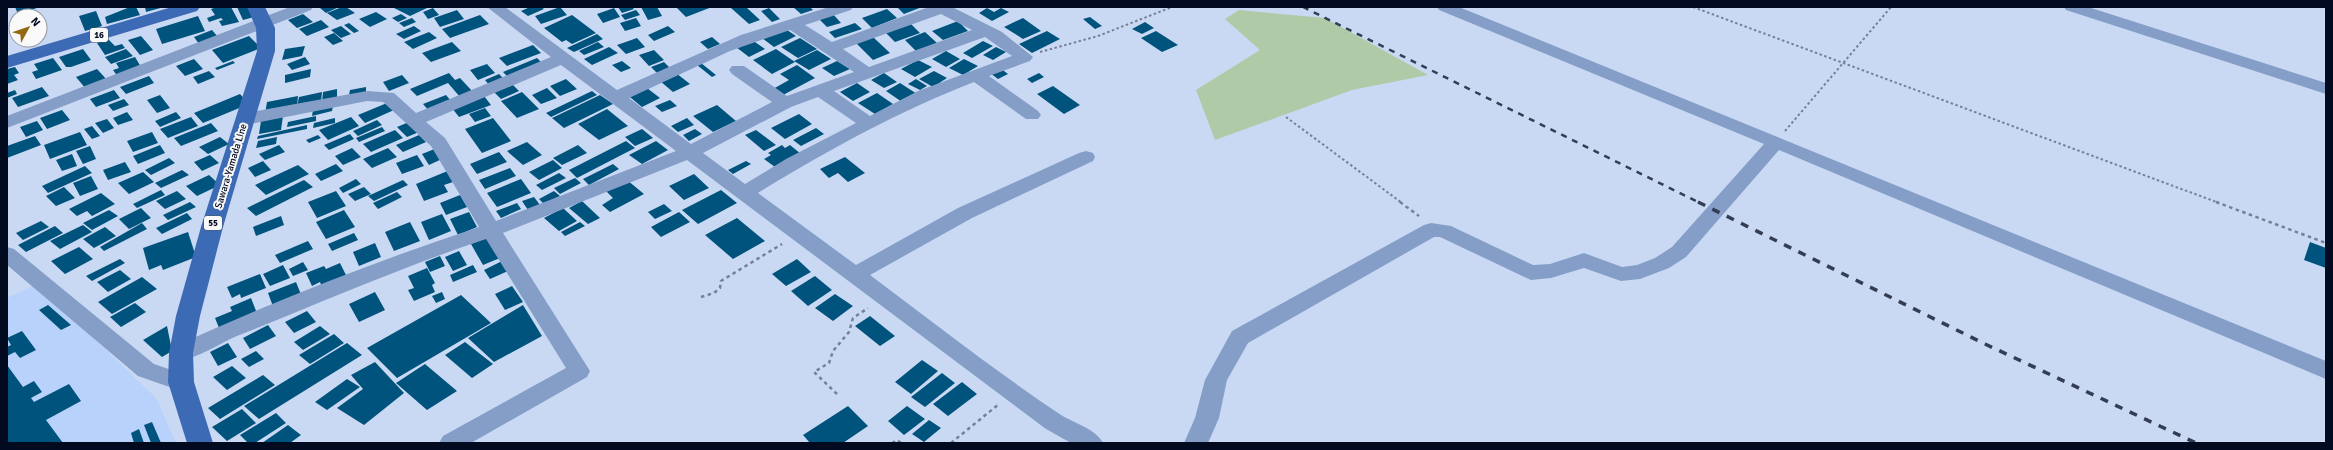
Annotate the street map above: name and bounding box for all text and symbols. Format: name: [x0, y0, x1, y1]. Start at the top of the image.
north arrow: [8, 8, 48, 48]
text: N: [28, 15, 43, 29]
road number: 16: [90, 28, 108, 42]
street label: Sawara-Yamada Line: [212, 122, 250, 210]
road number: 55: [204, 216, 222, 230]

